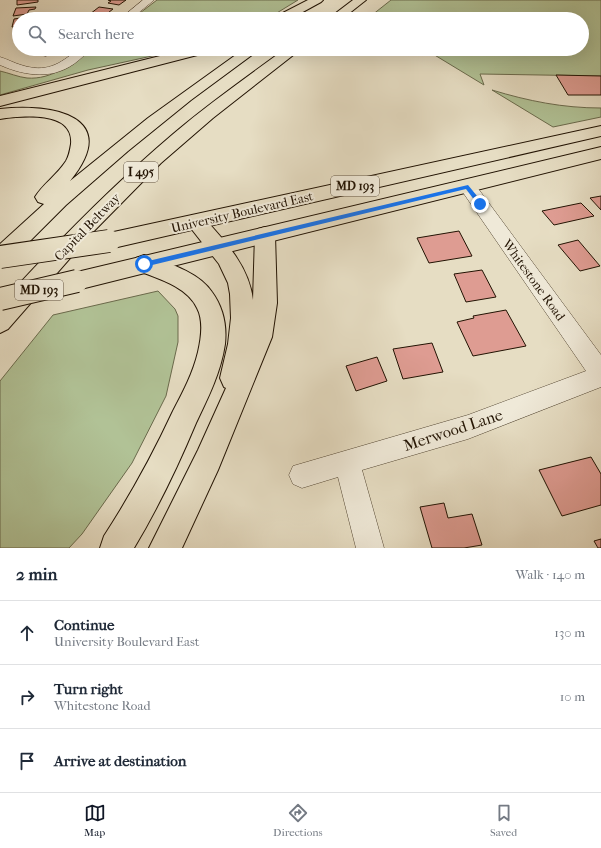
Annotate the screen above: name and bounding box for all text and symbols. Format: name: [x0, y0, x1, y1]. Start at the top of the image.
search box: [12, 12, 589, 56]
icon: search: [26, 23, 48, 45]
text: Search here: [58, 25, 134, 43]
road number: I 495: [124, 162, 158, 182]
road number: MD 193: [331, 176, 379, 196]
street label: University Boulevard East: [169, 188, 315, 236]
street label: Capital Beltway: [51, 189, 124, 264]
route end: [471, 195, 489, 213]
street label: Whitestone Road: [499, 236, 569, 324]
route start: [135, 255, 153, 273]
road number: MD 193: [15, 280, 63, 300]
street label: Merwood Lane: [401, 405, 505, 455]
text: 2 min: [16, 564, 57, 584]
text: Walk · 140 m: [516, 567, 585, 582]
text: Continue: [54, 616, 114, 634]
icon: ahead: [16, 622, 38, 644]
text: 130 m: [554, 625, 585, 640]
text: University Boulevard East: [54, 634, 200, 649]
text: Turn right: [54, 680, 123, 698]
icon: right: [16, 686, 38, 708]
text: 10 m: [560, 689, 585, 704]
text: Whitestone Road: [54, 698, 150, 713]
icon: arrive: [16, 750, 38, 772]
text: Arrive at destination: [54, 752, 186, 770]
tab: Map: [84, 802, 106, 839]
tab: Directions: [273, 802, 323, 839]
tab: Saved: [490, 802, 517, 839]

